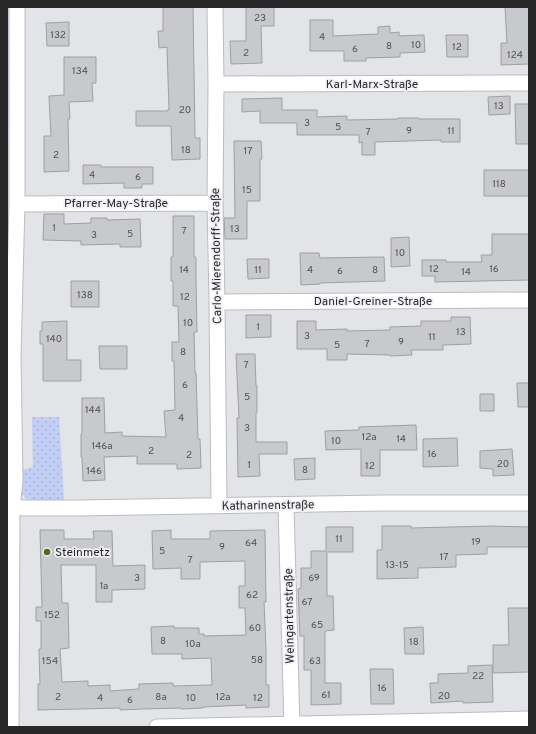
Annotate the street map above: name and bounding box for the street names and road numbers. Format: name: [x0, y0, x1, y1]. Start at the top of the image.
street label: Karl-Marx-Straße: [326, 77, 418, 93]
street label: Carlo-Mierendorff-Straße: [208, 188, 226, 324]
street label: Pfarrer-May-Straße: [64, 196, 168, 212]
street label: Daniel-Greiner-Straße: [314, 294, 432, 310]
street label: Katharinenstraße: [222, 497, 315, 515]
street label: Weingartenstraße: [281, 568, 299, 664]

